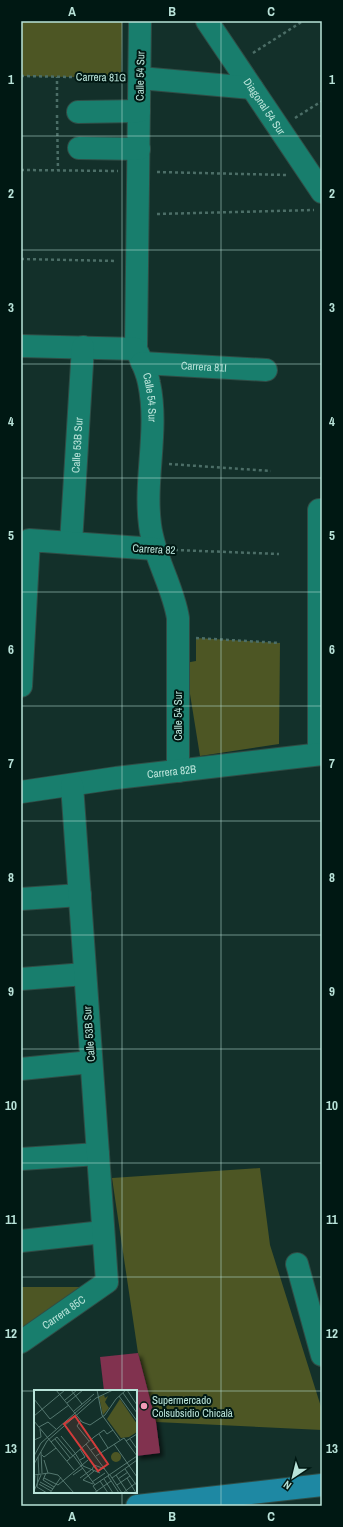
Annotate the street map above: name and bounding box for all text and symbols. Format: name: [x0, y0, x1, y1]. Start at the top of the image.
text: A: [68, 3, 76, 20]
text: B: [168, 3, 176, 20]
text: C: [267, 3, 275, 20]
street label: Calle 54 Sur: [133, 51, 147, 101]
street label: Carrera 81G: [76, 70, 126, 84]
text: 1: [8, 71, 14, 88]
text: 1: [329, 71, 335, 88]
street label: Diagonal 54 Sur: [240, 75, 289, 138]
text: 2: [8, 185, 14, 202]
text: 2: [329, 185, 335, 202]
text: 3: [8, 299, 14, 316]
text: 3: [329, 299, 335, 316]
street label: Carrera 81I: [181, 358, 227, 375]
street label: Calle 54 Sur: [140, 371, 160, 422]
text: 4: [8, 413, 14, 430]
text: 4: [329, 413, 335, 430]
street label: Calle 53B Sur: [68, 417, 86, 473]
text: 5: [8, 527, 14, 544]
text: 5: [329, 527, 335, 544]
street label: Carrera 82: [132, 541, 176, 557]
text: 6: [8, 641, 14, 658]
text: 6: [329, 641, 335, 658]
street label: Calle 54 Sur: [171, 691, 185, 741]
text: 7: [8, 755, 14, 772]
text: 7: [329, 755, 335, 772]
street label: Carrera 82B: [146, 762, 197, 781]
text: 8: [8, 869, 14, 886]
text: 8: [329, 869, 335, 886]
text: 9: [8, 983, 14, 1000]
text: 9: [329, 983, 335, 1000]
street label: Calle 53B Sur: [80, 1006, 98, 1062]
text: 10: [5, 1097, 17, 1114]
text: 10: [326, 1097, 338, 1114]
text: 11: [5, 1211, 17, 1228]
text: 11: [326, 1211, 338, 1228]
street label: Carrera 85C: [39, 1292, 88, 1332]
text: 12: [5, 1325, 17, 1342]
text: 12: [326, 1325, 338, 1342]
inset map: [34, 1390, 137, 1493]
place label: Supermercado Colsubsidio Chicalà: [152, 1393, 233, 1420]
marker: Supermercado Colsubsidio Chicalà: [139, 1401, 149, 1411]
text: 13: [5, 1440, 17, 1457]
text: 13: [326, 1440, 338, 1457]
north arrow: [273, 1457, 313, 1497]
text: N: [281, 1478, 294, 1493]
text: A: [68, 1508, 76, 1525]
text: B: [168, 1508, 176, 1525]
text: C: [267, 1508, 275, 1525]

